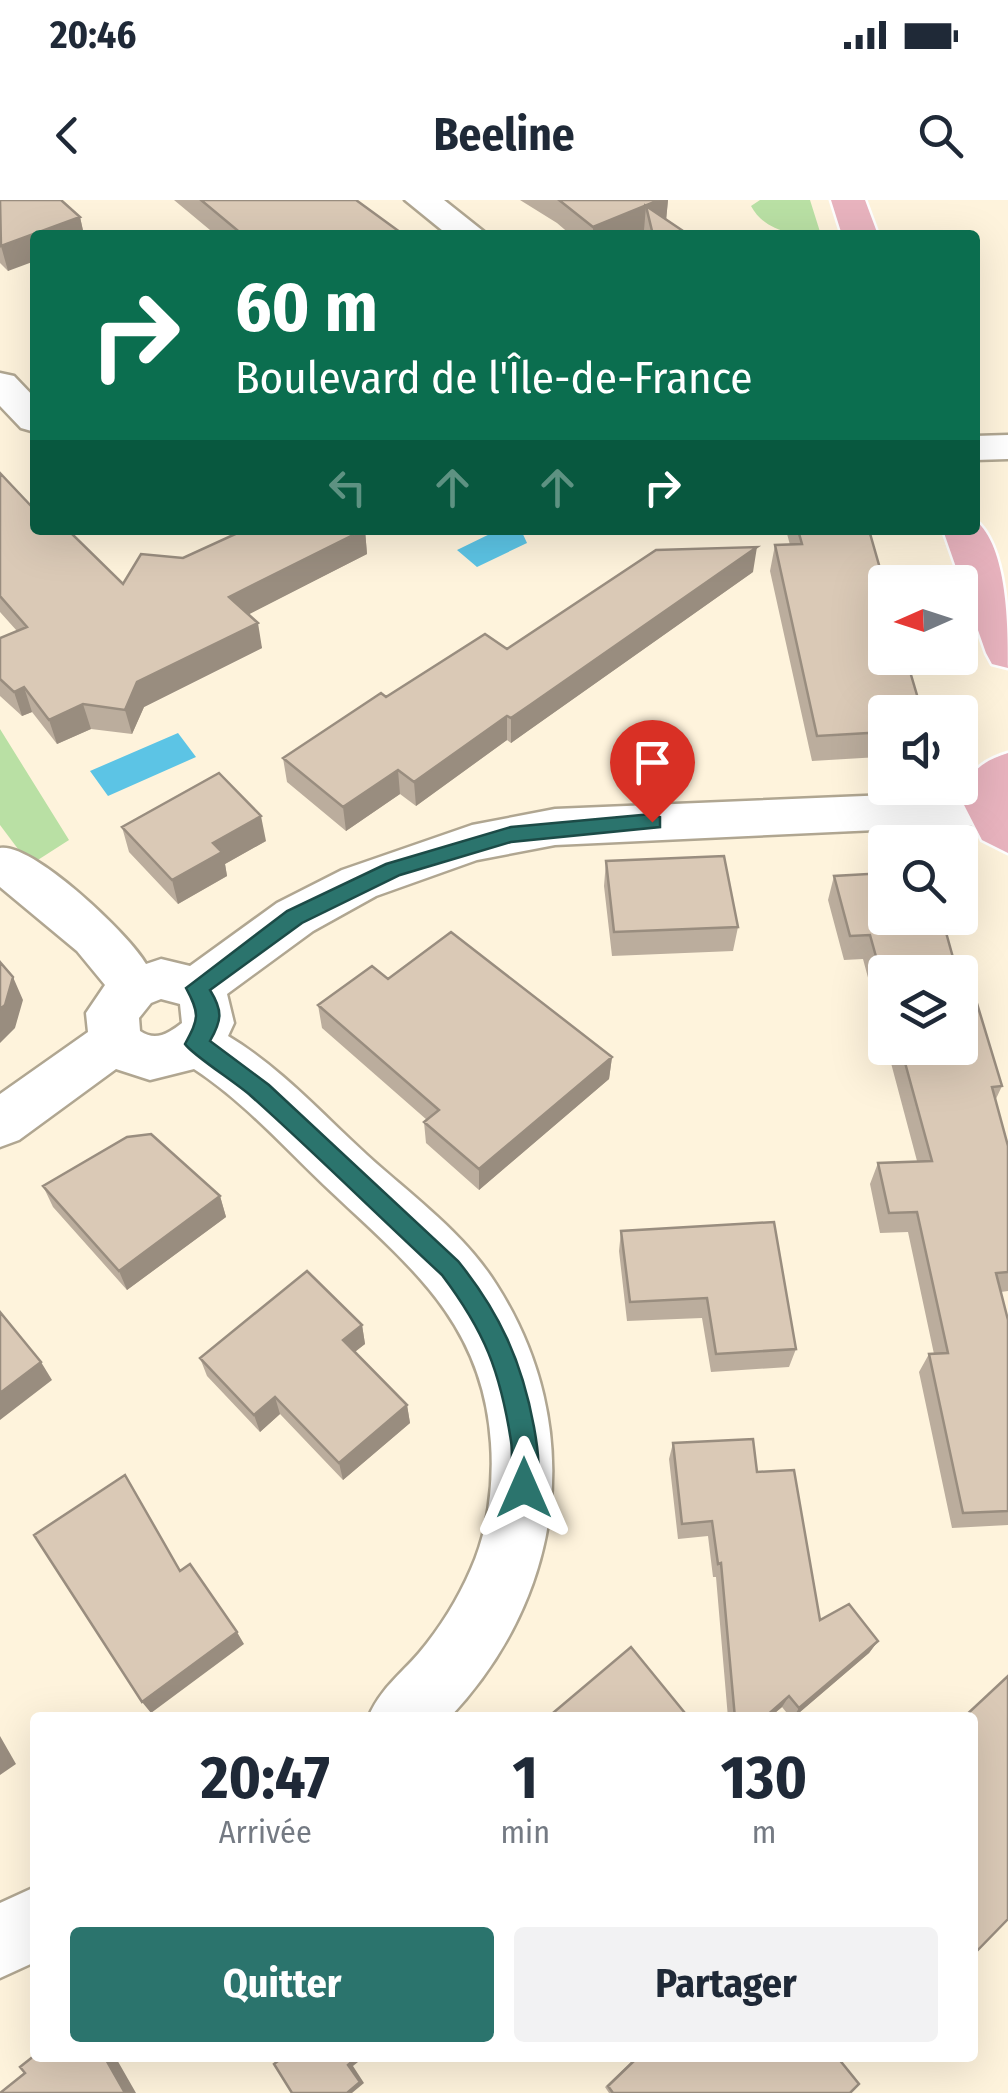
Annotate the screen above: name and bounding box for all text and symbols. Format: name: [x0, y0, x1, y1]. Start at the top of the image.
text: 20:46: [50, 12, 136, 58]
icon: back: [40, 108, 95, 163]
text: Beeline: [433, 108, 575, 162]
icon: search: [913, 108, 968, 163]
text: 60 m: [235, 266, 378, 350]
icon: right: [70, 270, 200, 400]
text: Boulevard de l'Île-de-France: [235, 351, 752, 405]
icon: left: [320, 460, 375, 515]
icon: ahead: [425, 460, 480, 515]
icon: ahead: [530, 460, 585, 515]
icon: right: [635, 460, 690, 515]
north arrow: [868, 565, 978, 675]
map controls: [868, 565, 978, 1065]
button: sound: [868, 695, 978, 805]
pin: [610, 720, 695, 823]
icon: arrive: [625, 735, 680, 790]
button: search: [868, 825, 978, 935]
button: layers: [868, 955, 978, 1065]
position arrow: [472, 1436, 576, 1540]
text: 20:47: [201, 1742, 330, 1814]
text: 1: [513, 1742, 538, 1814]
text: 130: [721, 1742, 807, 1814]
text: Arrivée: [219, 1813, 312, 1851]
text: min: [501, 1813, 550, 1851]
text: m: [752, 1813, 776, 1851]
button: Quitter: [70, 1927, 494, 2042]
button: Partager: [514, 1927, 938, 2042]

